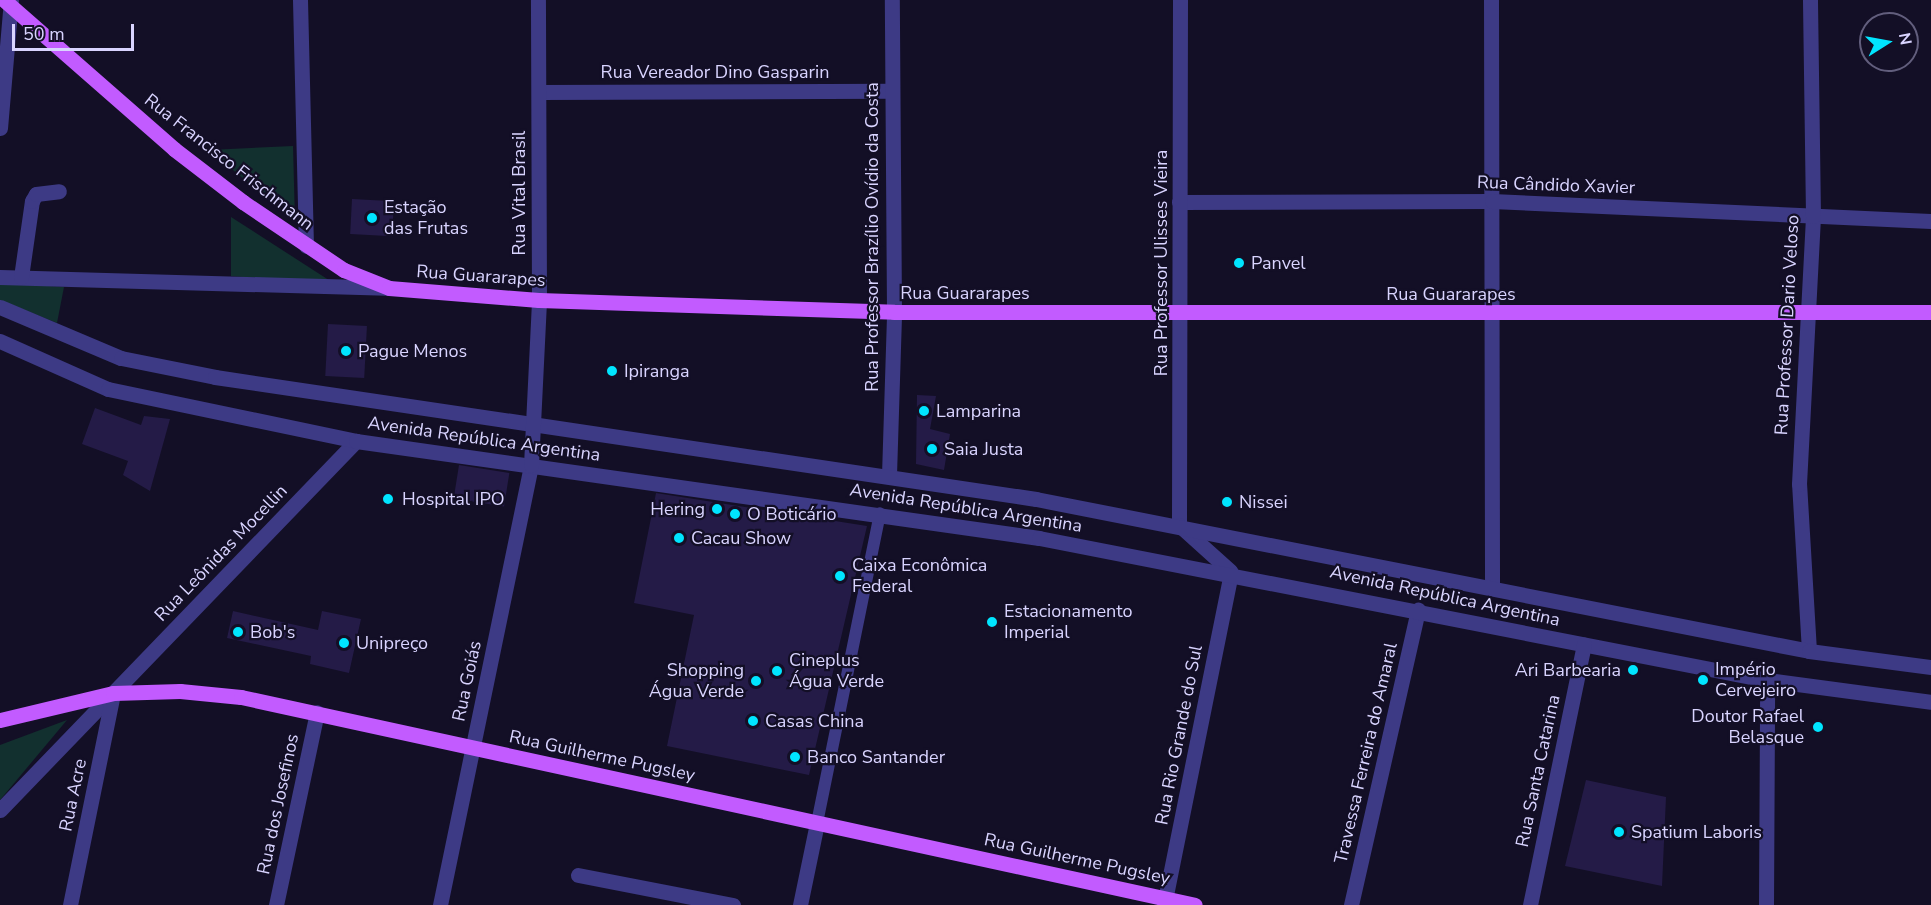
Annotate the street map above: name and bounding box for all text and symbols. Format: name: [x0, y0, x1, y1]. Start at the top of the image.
scale bar: [15, 12, 136, 50]
north arrow: [1859, 12, 1919, 72]
text: 50 m: [23, 22, 65, 46]
text: N: [1893, 31, 1917, 47]
street label: Rua Vereador Dino Gasparin: [601, 61, 829, 83]
street label: Rua Professor Brazílio Ovídio da Costa: [861, 82, 883, 392]
street label: Rua Francisco Frischmann: [140, 89, 318, 235]
street label: Rua Vital Brasil: [508, 131, 530, 255]
street label: Rua Professor Ulisses Vieira: [1150, 150, 1172, 376]
street label: Rua Cândido Xavier: [1477, 171, 1635, 199]
place label: Estação das Frutas: [384, 197, 468, 240]
marker: Estação das Frutas: [365, 211, 379, 225]
street label: Rua Professor Dario Veloso: [1770, 214, 1804, 436]
place label: Panvel: [1251, 252, 1306, 274]
marker: Panvel: [1232, 256, 1246, 270]
street label: Rua Guararapes: [416, 261, 546, 291]
street label: Rua Guararapes: [900, 282, 1030, 304]
street label: Rua Guararapes: [1386, 283, 1516, 305]
place label: Pague Menos: [358, 340, 467, 362]
marker: Pague Menos: [339, 344, 353, 358]
place label: Ipiranga: [624, 360, 689, 382]
marker: Ipiranga: [605, 364, 619, 378]
place label: Lamparina: [936, 400, 1021, 422]
marker: Lamparina: [917, 404, 931, 418]
street label: Avenida República Argentina: [366, 412, 602, 466]
place label: Saia Justa: [944, 438, 1023, 460]
marker: Saia Justa: [925, 442, 939, 456]
street label: Avenida República Argentina: [848, 479, 1084, 537]
street label: Rua Leônidas Mocellin: [150, 480, 292, 626]
place label: Hospital IPO: [402, 488, 504, 510]
marker: Hospital IPO: [379, 490, 397, 508]
place label: Nissei: [1239, 491, 1288, 513]
marker: Nissei: [1220, 495, 1234, 509]
place label: Hering: [650, 498, 705, 520]
marker: Hering: [710, 502, 724, 516]
place label: O Boticário: [747, 503, 836, 525]
marker: O Boticário: [728, 507, 742, 521]
place label: Cacau Show: [691, 527, 791, 549]
marker: Cacau Show: [672, 531, 686, 545]
place label: Caixa Econômica Federal: [852, 555, 987, 598]
street label: Avenida República Argentina: [1328, 561, 1562, 631]
marker: Caixa Econômica Federal: [833, 569, 847, 583]
place label: Estacionamento Imperial: [1004, 601, 1132, 644]
marker: Estacionamento Imperial: [985, 615, 999, 629]
place label: Bob's: [250, 621, 295, 643]
marker: Bob's: [231, 625, 245, 639]
place label: Unipreço: [356, 632, 428, 654]
marker: Unipreço: [337, 636, 351, 650]
street label: Rua Goiás: [448, 639, 486, 723]
street label: Travessa Ferreira do Amaral: [1330, 640, 1402, 866]
street label: Rua Rio Grande do Sul: [1151, 643, 1207, 827]
place label: Cineplus Água Verde: [789, 650, 884, 692]
place label: Ari Barbearia: [1515, 659, 1621, 681]
place label: Império Cervejeiro: [1715, 659, 1796, 702]
place label: Shopping Água Verde: [649, 660, 744, 702]
marker: Ari Barbearia: [1626, 663, 1640, 677]
marker: Cineplus Água Verde: [770, 664, 784, 678]
marker: Império Cervejeiro: [1696, 673, 1710, 687]
marker: Shopping Água Verde: [749, 674, 763, 688]
street label: Rua Santa Catarina: [1511, 693, 1565, 849]
place label: Doutor Rafael Belasque: [1691, 706, 1804, 748]
place label: Casas China: [765, 710, 864, 732]
marker: Casas China: [746, 714, 760, 728]
marker: Doutor Rafael Belasque: [1809, 718, 1827, 736]
street label: Rua Guilherme Pugsley: [507, 726, 697, 786]
street label: Rua dos Josefinos: [253, 732, 303, 876]
place label: Banco Santander: [807, 746, 945, 768]
marker: Banco Santander: [788, 750, 802, 764]
street label: Rua Acre: [55, 757, 91, 833]
place label: Spatium Laboris: [1631, 821, 1762, 843]
marker: Spatium Laboris: [1612, 825, 1626, 839]
street label: Rua Guilherme Pugsley: [982, 829, 1172, 889]

